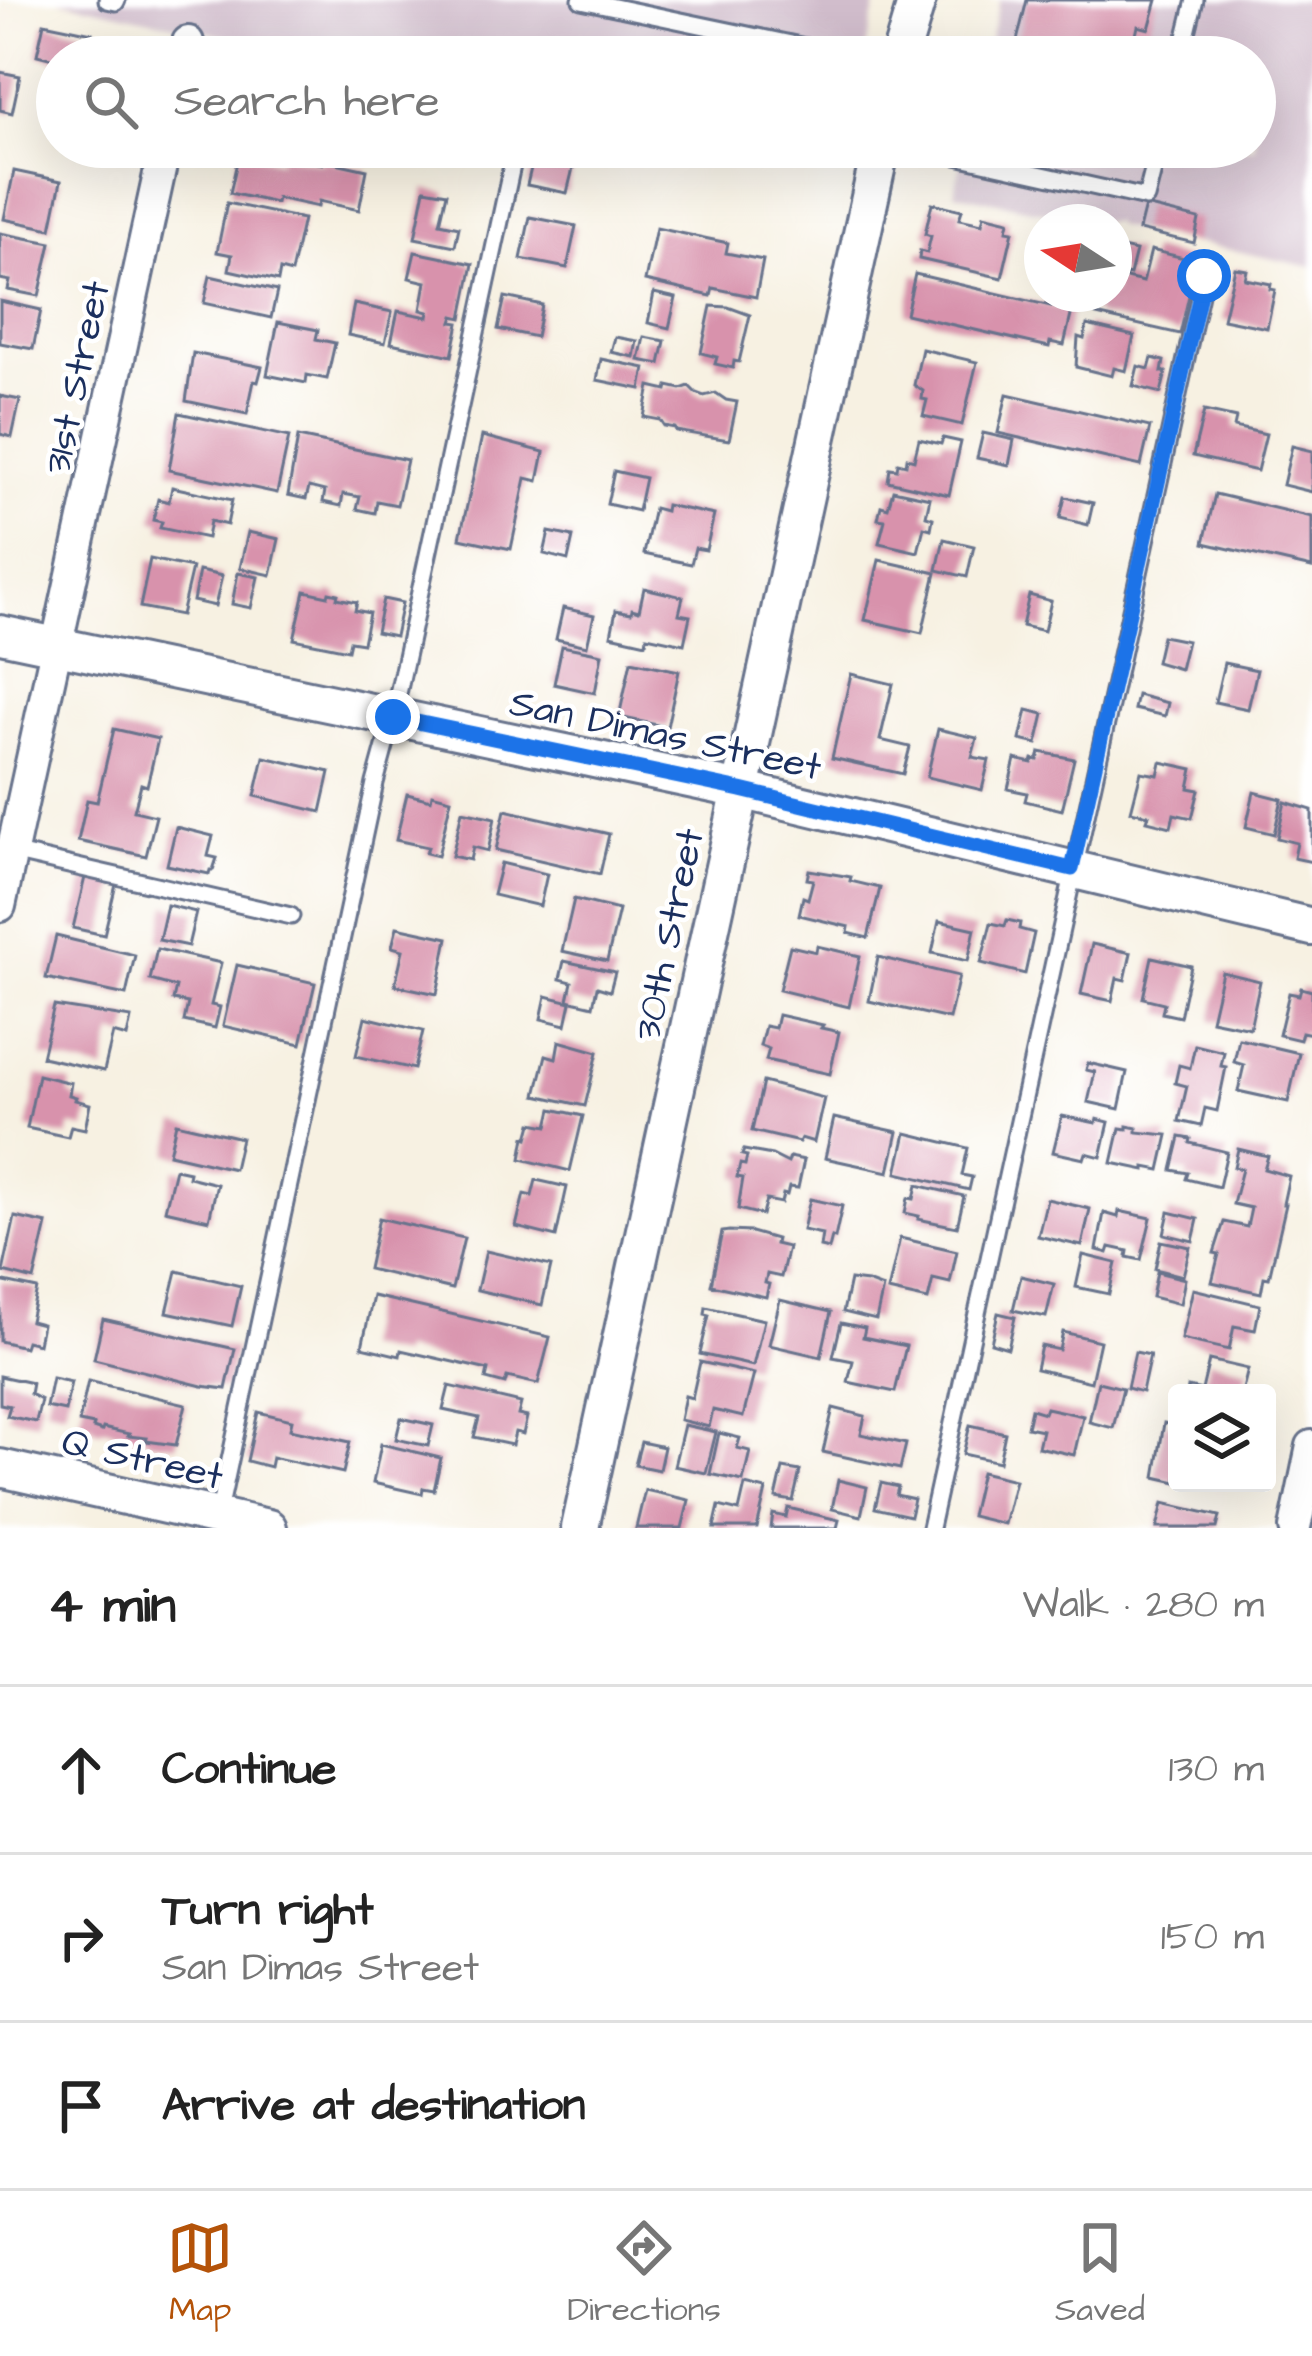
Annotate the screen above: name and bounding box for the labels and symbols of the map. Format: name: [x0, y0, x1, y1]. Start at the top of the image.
north arrow: [1024, 204, 1132, 312]
route start: [1177, 249, 1231, 303]
street label: 31st Street: [31, 276, 125, 479]
street label: San Dimas Street: [505, 677, 826, 795]
route end: [366, 690, 420, 744]
street label: 30th Street: [621, 823, 719, 1046]
street label: Q Street: [56, 1415, 228, 1505]

